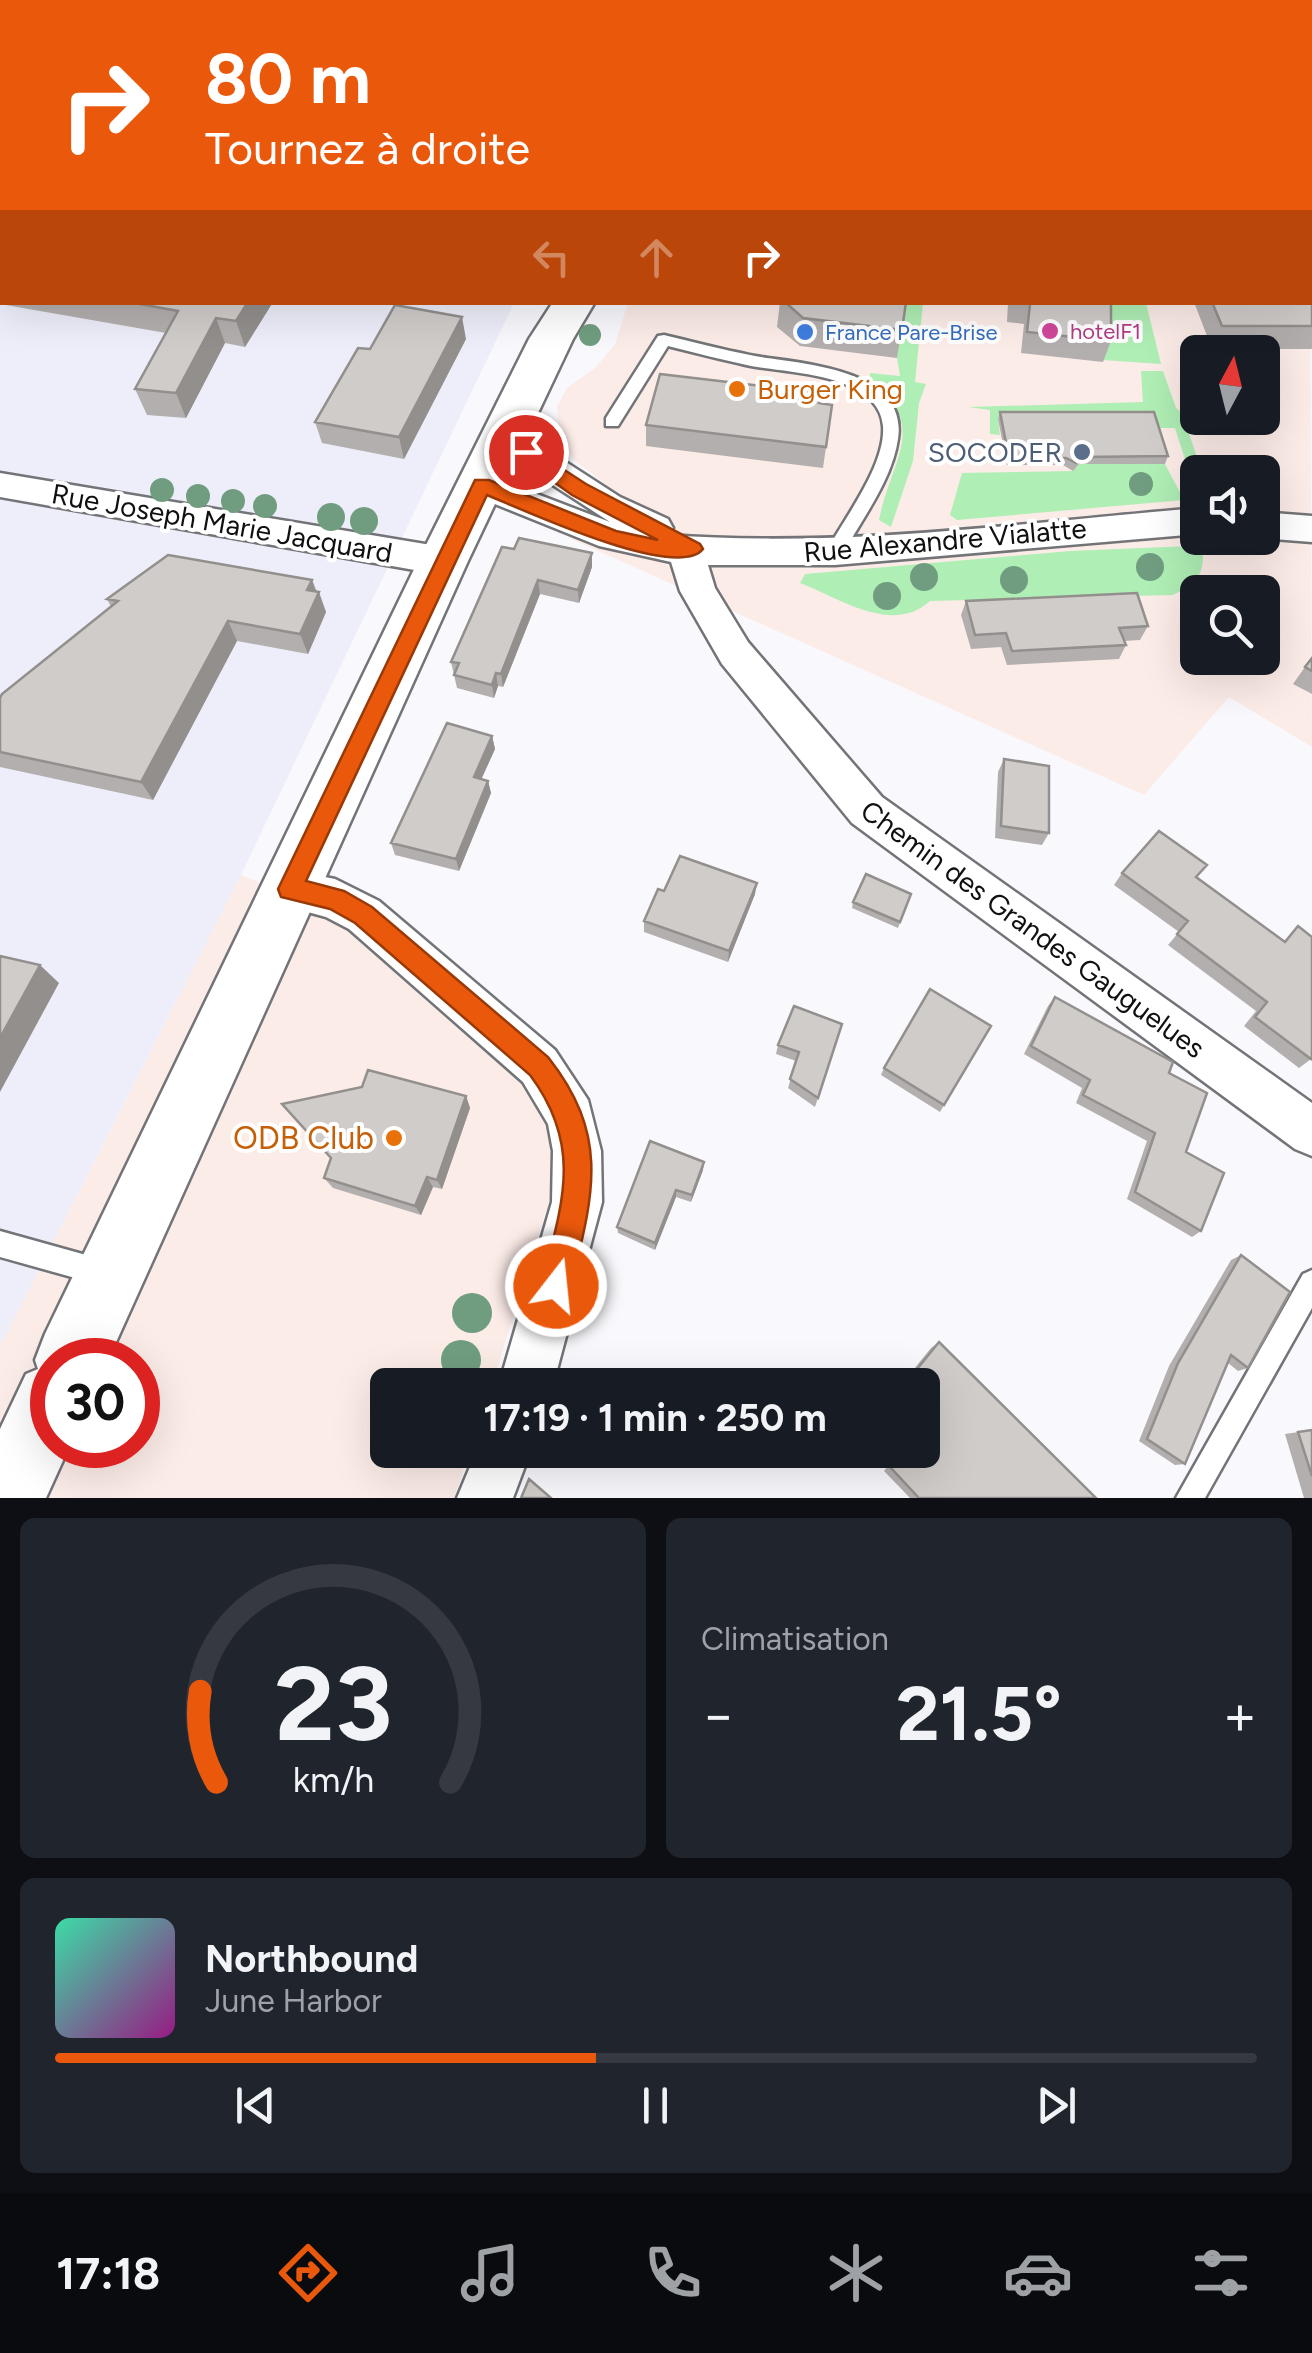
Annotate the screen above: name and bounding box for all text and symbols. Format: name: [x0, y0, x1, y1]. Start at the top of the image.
text: 80 m: [205, 36, 371, 121]
icon: right: [40, 40, 170, 170]
text: Tournez à droite: [205, 121, 530, 175]
icon: left: [524, 230, 579, 285]
icon: ahead: [629, 230, 684, 285]
icon: right: [734, 230, 789, 285]
place label: hotelF1: [1070, 318, 1141, 345]
place label: France Pare-Brise: [825, 319, 998, 346]
marker: hotelF1: [1039, 320, 1061, 342]
marker: France Pare-Brise: [794, 321, 816, 343]
north arrow: [1180, 335, 1280, 435]
map controls: [1180, 335, 1280, 675]
place label: Burger King: [757, 372, 903, 406]
marker: Burger King: [726, 378, 748, 400]
pin: [484, 410, 569, 495]
icon: arrive: [499, 425, 554, 480]
place label: SOCODER: [928, 435, 1062, 469]
marker: SOCODER: [1071, 441, 1093, 463]
button: sound: [1180, 455, 1280, 555]
street label: Rue Joseph Marie Jacquard: [49, 476, 395, 570]
street label: Rue Alexandre Vialatte: [802, 511, 1088, 569]
button: search: [1180, 575, 1280, 675]
street label: Chemin des Grandes Gauguelues: [854, 793, 1212, 1065]
place label: ODB Club: [233, 1119, 374, 1157]
marker: ODB Club: [383, 1127, 405, 1149]
position arrow: [504, 1234, 608, 1338]
speed limit sign: 30: [30, 1338, 160, 1468]
text: 17:19 · 1 min · 250 m: [483, 1395, 827, 1441]
text: Climatisation: [701, 1620, 889, 1658]
text: 23: [274, 1641, 392, 1766]
text: 21.5°: [896, 1669, 1062, 1759]
text: −: [701, 1682, 735, 1748]
text: +: [1223, 1682, 1257, 1748]
text: km/h: [292, 1758, 374, 1801]
text: Northbound: [205, 1936, 418, 1982]
text: June Harbor: [205, 1982, 382, 2020]
icon: previous: [228, 2078, 283, 2133]
icon: pause: [628, 2078, 683, 2133]
icon: next: [1029, 2078, 1084, 2133]
icon: directions: [273, 2238, 343, 2308]
icon: music: [455, 2238, 525, 2308]
icon: phone: [638, 2238, 708, 2308]
icon: climate: [821, 2238, 891, 2308]
icon: car: [1003, 2238, 1073, 2308]
icon: filters: [1186, 2238, 1256, 2308]
text: 17:18: [56, 2246, 160, 2300]

